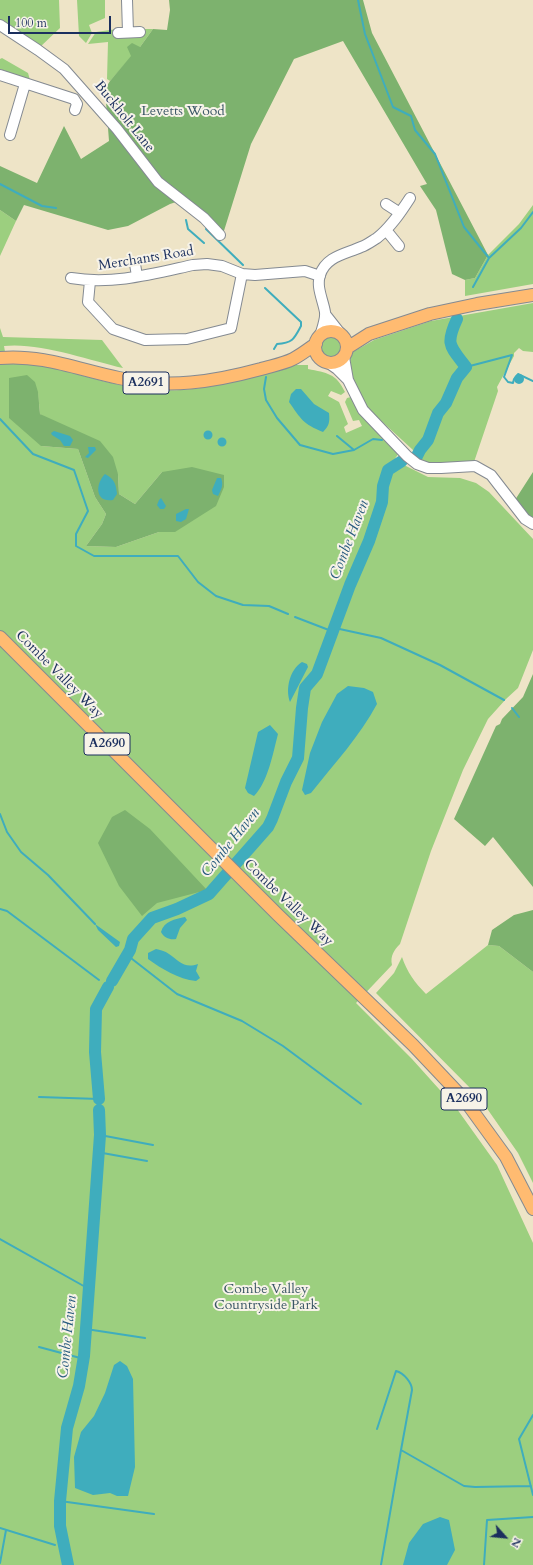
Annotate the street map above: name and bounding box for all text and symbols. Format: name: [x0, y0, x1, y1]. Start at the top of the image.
scale bar: [10, 8, 113, 34]
text: 100 m: [15, 15, 47, 31]
street label: Buckholt Lane: [90, 78, 158, 156]
park label: Levetts Wood: [141, 104, 225, 120]
street label: Merchants Road: [97, 243, 195, 275]
road number: A2691: [123, 372, 169, 394]
water label: Combe Haven: [327, 498, 373, 582]
street label: Combe Valley Way: [11, 627, 107, 723]
road number: A2690: [84, 733, 130, 755]
water label: Combe Haven: [198, 805, 264, 881]
street label: Combe Valley Way: [240, 856, 336, 950]
road number: A2690: [441, 1088, 487, 1110]
park label: Combe Valley Countryside Park: [214, 1282, 318, 1314]
water label: Combe Haven: [55, 1295, 81, 1379]
north arrow: [485, 1517, 525, 1557]
text: N: [507, 1535, 525, 1550]

